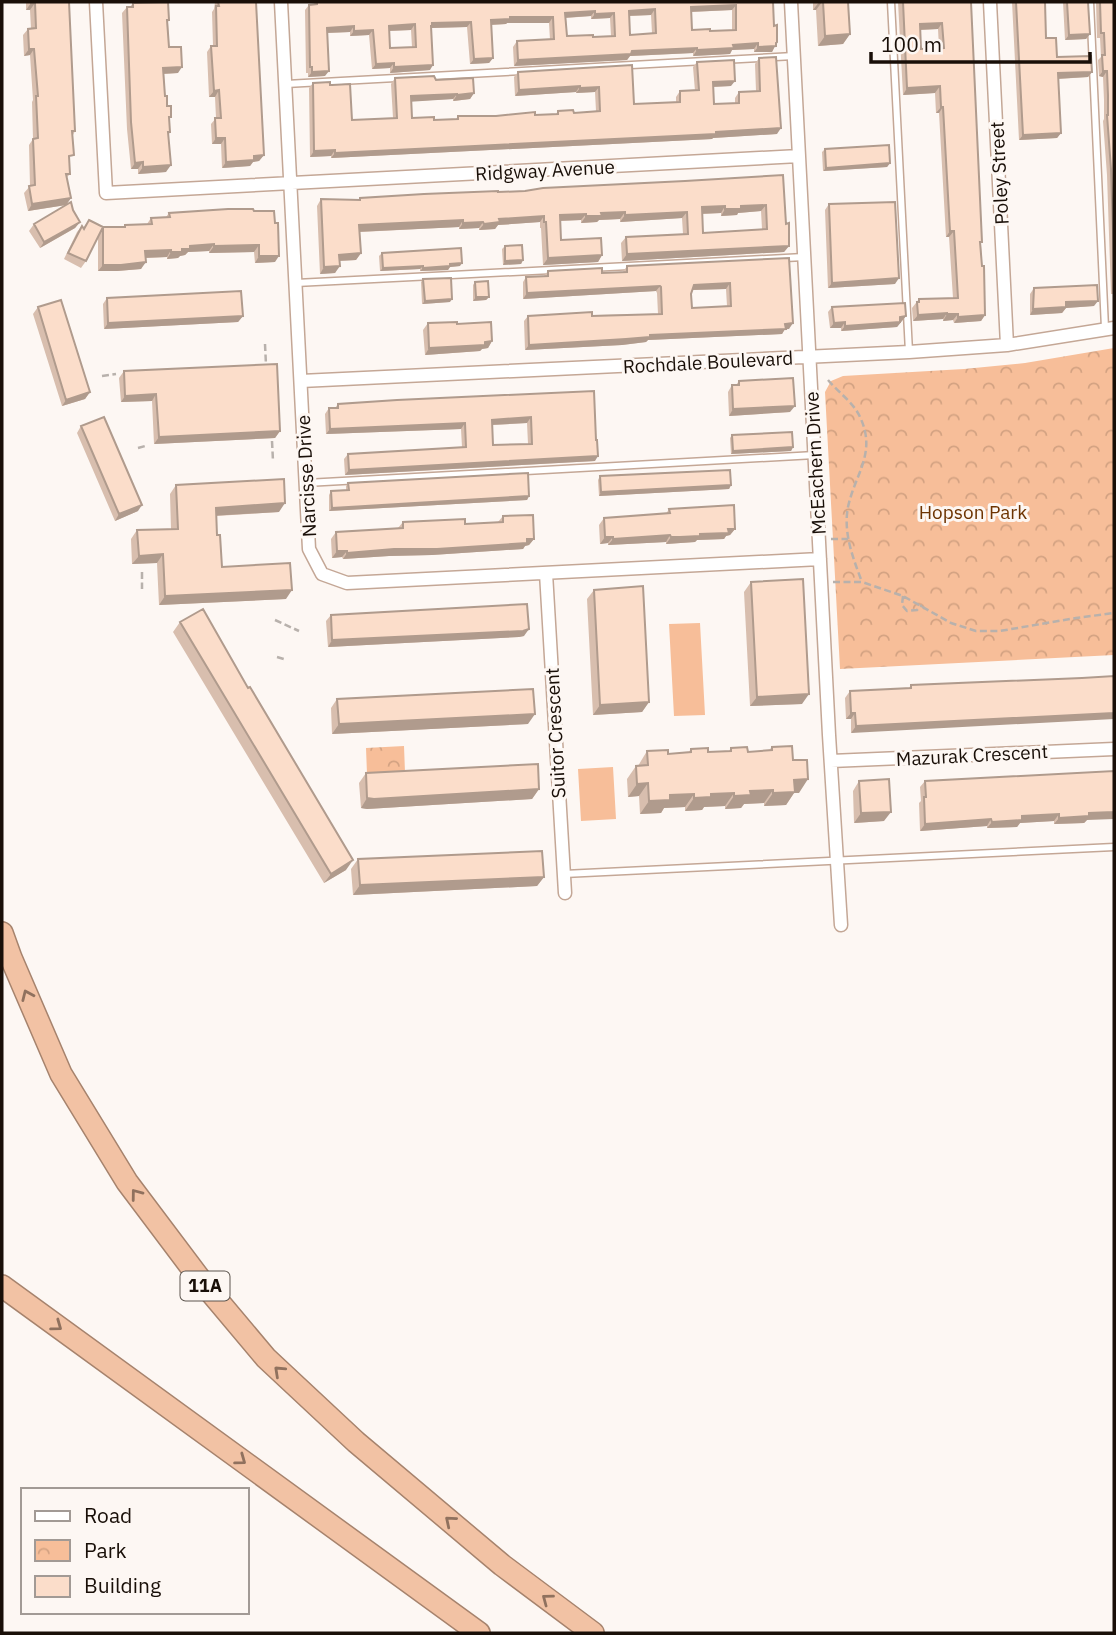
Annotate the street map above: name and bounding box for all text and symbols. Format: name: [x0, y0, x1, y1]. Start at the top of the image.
scale bar: [871, 21, 1090, 65]
text: 100 m: [881, 30, 942, 58]
street label: Poley Street: [984, 121, 1014, 225]
street label: Ridgway Avenue: [475, 154, 615, 186]
street label: Rochdale Boulevard: [622, 346, 794, 378]
street label: McEachern Drive: [799, 391, 831, 535]
street label: Narcisse Drive: [291, 414, 321, 538]
park label: Hopson Park: [919, 500, 1027, 524]
street label: Suitor Crescent: [540, 667, 570, 799]
street label: Mazurak Crescent: [895, 739, 1049, 771]
one-way arrow: [21, 990, 35, 1003]
one-way arrow: [132, 1189, 144, 1202]
road number: 11A: [180, 1272, 230, 1301]
one-way arrow: [49, 1318, 62, 1331]
one-way arrow: [274, 1366, 287, 1379]
one-way arrow: [233, 1452, 246, 1464]
legend: [21, 1488, 248, 1614]
text: Road: [84, 1501, 132, 1529]
one-way arrow: [445, 1517, 458, 1529]
text: Park: [84, 1536, 127, 1564]
text: Building: [84, 1571, 161, 1599]
one-way arrow: [542, 1595, 555, 1608]

